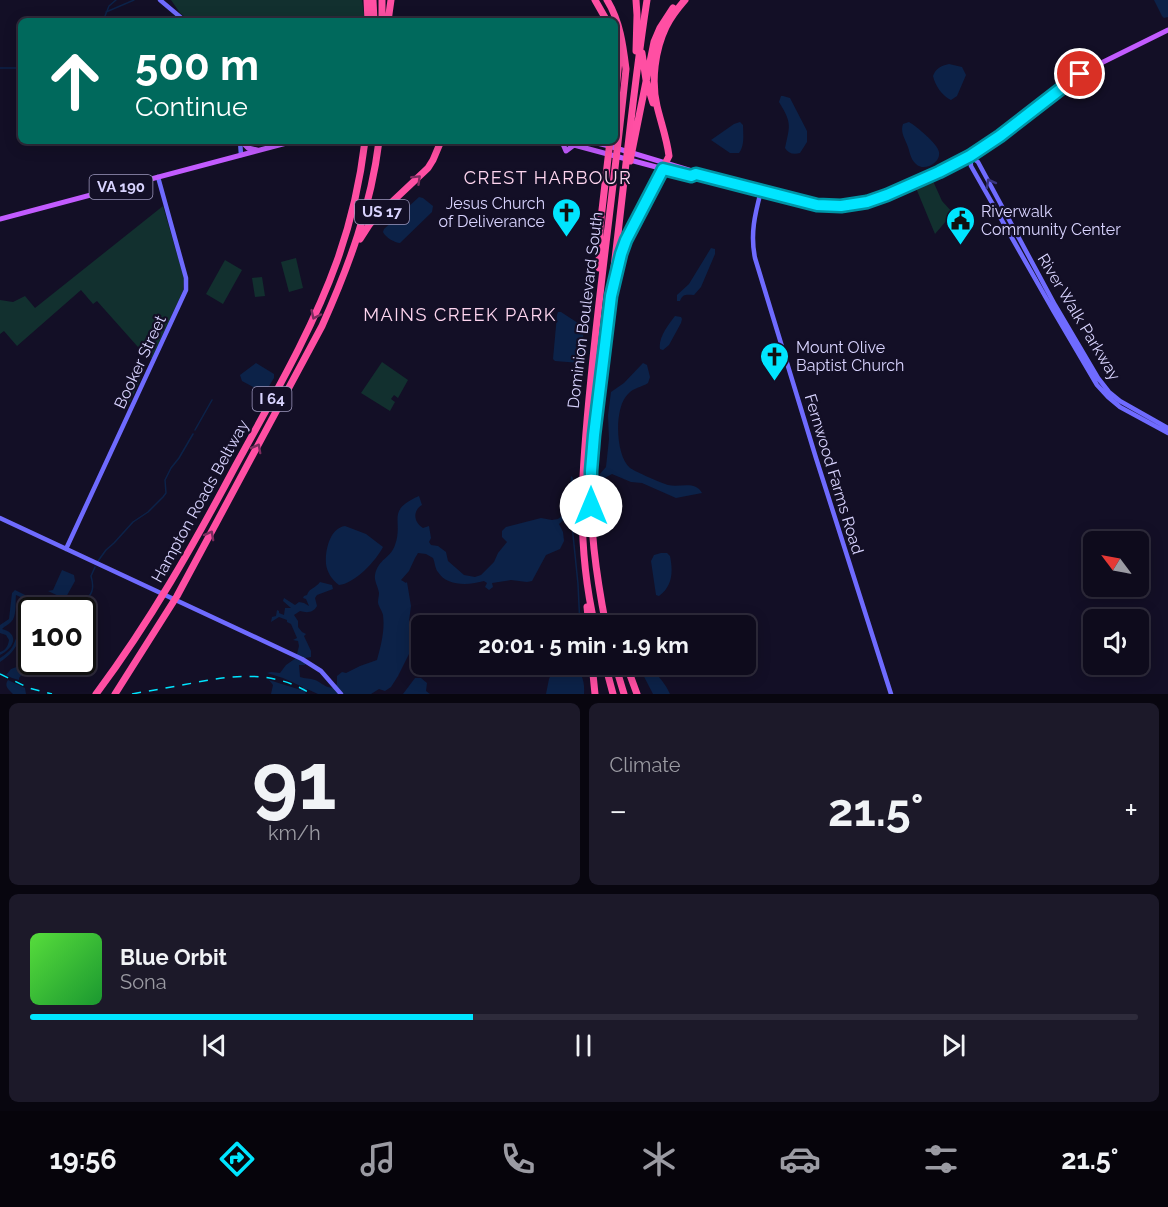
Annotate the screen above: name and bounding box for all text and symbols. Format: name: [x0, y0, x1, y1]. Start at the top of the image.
text: 500 m: [135, 41, 259, 90]
icon: ahead: [36, 42, 114, 120]
pin: [1054, 48, 1105, 99]
icon: arrive: [1063, 57, 1096, 90]
text: Continue: [135, 91, 248, 122]
district label: CREST HARBOUR: [464, 167, 632, 188]
road number: VA 190: [90, 175, 152, 199]
one-way arrow: [410, 175, 420, 186]
one-way arrow: [985, 178, 997, 189]
place label: Jesus Church of Deliverance: [439, 194, 545, 231]
church icon: Jesus Church of Deliverance: [550, 196, 582, 238]
road number: US 17: [355, 200, 409, 224]
place label: Riverwalk Community Center: [981, 202, 1121, 239]
public building icon: Riverwalk Community Center: [944, 204, 976, 246]
street label: Dominion Boulevard South: [564, 211, 606, 409]
street label: River Walk Parkway: [1034, 250, 1124, 384]
district label: MAINS CREEK PARK: [363, 304, 557, 325]
one-way arrow: [310, 309, 322, 320]
street label: Booker Street: [110, 312, 170, 412]
place label: Mount Olive Baptist Church: [796, 338, 904, 375]
church icon: Mount Olive Baptist Church: [759, 340, 791, 382]
road number: I 64: [252, 387, 292, 411]
street label: Fernwood Farms Road: [801, 392, 867, 556]
street label: Hampton Roads Beltway: [147, 416, 253, 586]
one-way arrow: [250, 443, 261, 454]
position arrow: [559, 474, 623, 538]
one-way arrow: [203, 531, 214, 541]
north arrow: [1083, 531, 1149, 597]
map controls: [1083, 531, 1149, 675]
speed limit sign: 100: [18, 597, 96, 675]
button: sound: [1083, 609, 1149, 675]
text: 20:01 · 5 min · 1.9 km: [478, 632, 689, 658]
text: 91: [252, 736, 336, 827]
text: Climate: [610, 753, 681, 777]
text: 21.5°: [828, 784, 924, 837]
text: −: [610, 791, 627, 830]
text: +: [1124, 791, 1138, 830]
text: km/h: [268, 821, 321, 845]
text: Blue Orbit: [120, 944, 227, 970]
text: Sona: [120, 970, 167, 994]
icon: previous: [198, 1029, 231, 1062]
icon: pause: [567, 1029, 600, 1062]
icon: next: [937, 1029, 970, 1062]
icon: directions: [216, 1138, 258, 1180]
icon: music: [357, 1138, 399, 1180]
icon: phone: [497, 1138, 539, 1180]
icon: climate: [638, 1138, 680, 1180]
icon: car: [779, 1138, 821, 1180]
icon: filters: [920, 1138, 962, 1180]
text: 19:56: [49, 1144, 117, 1175]
text: 21.5°: [1061, 1144, 1118, 1175]

